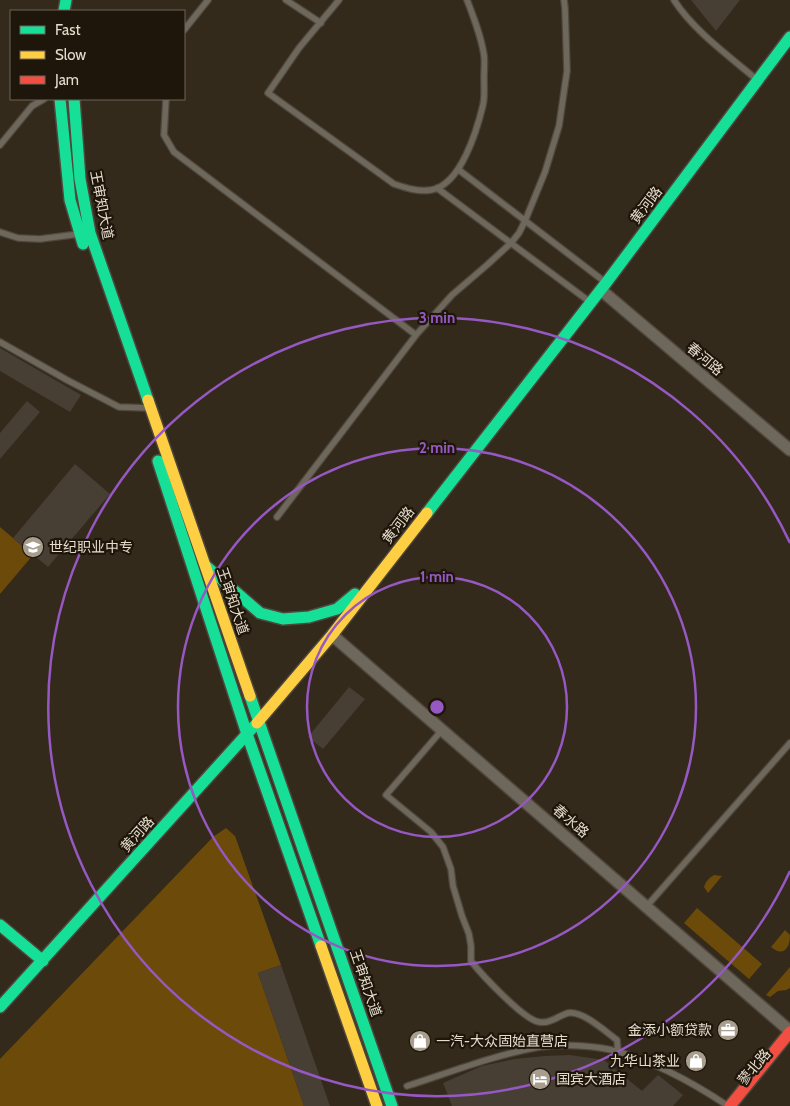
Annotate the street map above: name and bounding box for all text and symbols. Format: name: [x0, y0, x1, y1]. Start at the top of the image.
legend: [10, 10, 185, 100]
text: Fast: [55, 21, 80, 39]
text: Slow: [55, 46, 86, 64]
text: Jam: [54, 71, 79, 89]
street label: 王审知大道: [86, 169, 118, 241]
street label: 黄河路: [626, 183, 666, 227]
text: 3 min: [419, 309, 455, 327]
street label: 春河路: [683, 339, 727, 379]
text: 2 min: [419, 439, 455, 457]
street label: 黄河路: [378, 503, 418, 547]
school or university icon: 世纪职业中专: [21, 535, 45, 559]
place label: 世纪职业中专: [49, 538, 133, 556]
street label: 王审知大道: [213, 565, 253, 637]
text: 1 min: [420, 568, 454, 586]
centre of rings: [428, 698, 446, 716]
street label: 春水路: [549, 800, 593, 842]
street label: 黄河路: [116, 812, 158, 856]
street label: 王审知大道: [346, 947, 386, 1019]
office icon: 金添小额贷款: [716, 1018, 740, 1042]
place label: 金添小额贷款: [628, 1021, 712, 1039]
shop icon: 一汽-大众固始直营店: [408, 1029, 432, 1053]
place label: 一汽-大众固始直营店: [436, 1032, 568, 1050]
street label: 蓼北路: [734, 1045, 774, 1089]
shop icon: 九华山茶业: [684, 1049, 708, 1073]
place label: 九华山茶业: [610, 1052, 680, 1070]
hotel icon: 国宾大酒店: [528, 1067, 552, 1091]
place label: 国宾大酒店: [556, 1070, 626, 1088]

